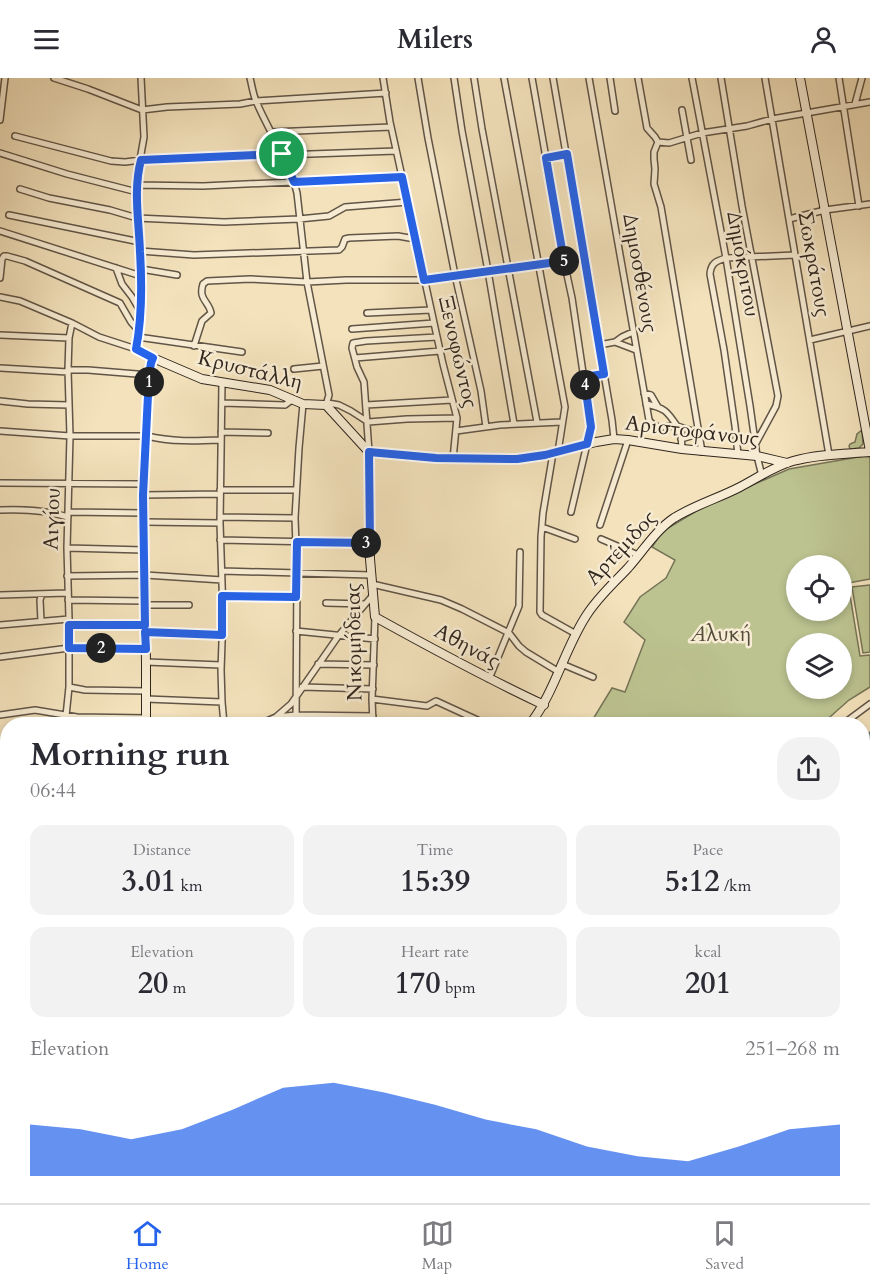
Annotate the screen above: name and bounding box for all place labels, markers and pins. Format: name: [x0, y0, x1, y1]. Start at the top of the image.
pin: [256, 128, 307, 179]
pin: 5: [549, 246, 579, 276]
pin: 1: [134, 367, 164, 397]
pin: 4: [570, 370, 600, 400]
pin: 3: [351, 528, 381, 558]
pin: 2: [86, 633, 116, 663]

